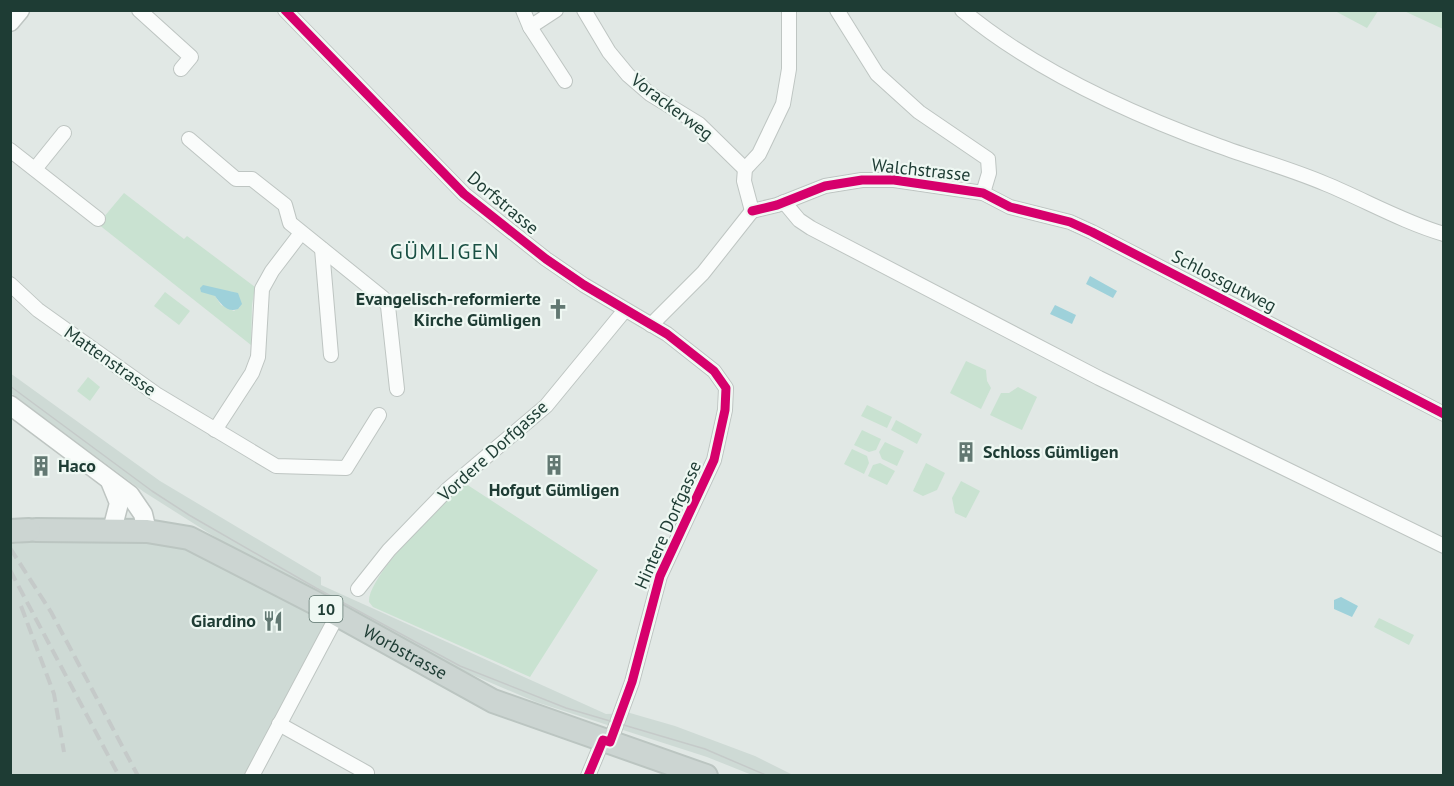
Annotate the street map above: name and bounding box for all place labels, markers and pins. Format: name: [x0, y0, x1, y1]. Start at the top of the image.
place label: Evangelisch-reformierte Kirche Gümligen: [356, 287, 541, 331]
church icon: Evangelisch-reformierte Kirche Gümligen: [546, 297, 570, 321]
building icon: Schloss Gümligen: [954, 440, 978, 464]
place label: Schloss Gümligen: [983, 440, 1119, 463]
building icon: Hofgut Gümligen: [542, 453, 566, 477]
building icon: Haco: [29, 454, 53, 478]
place label: Haco: [58, 454, 96, 477]
place label: Hofgut Gümligen: [489, 478, 619, 501]
place label: Giardino: [191, 609, 256, 632]
restaurant icon: Giardino: [261, 609, 285, 633]

